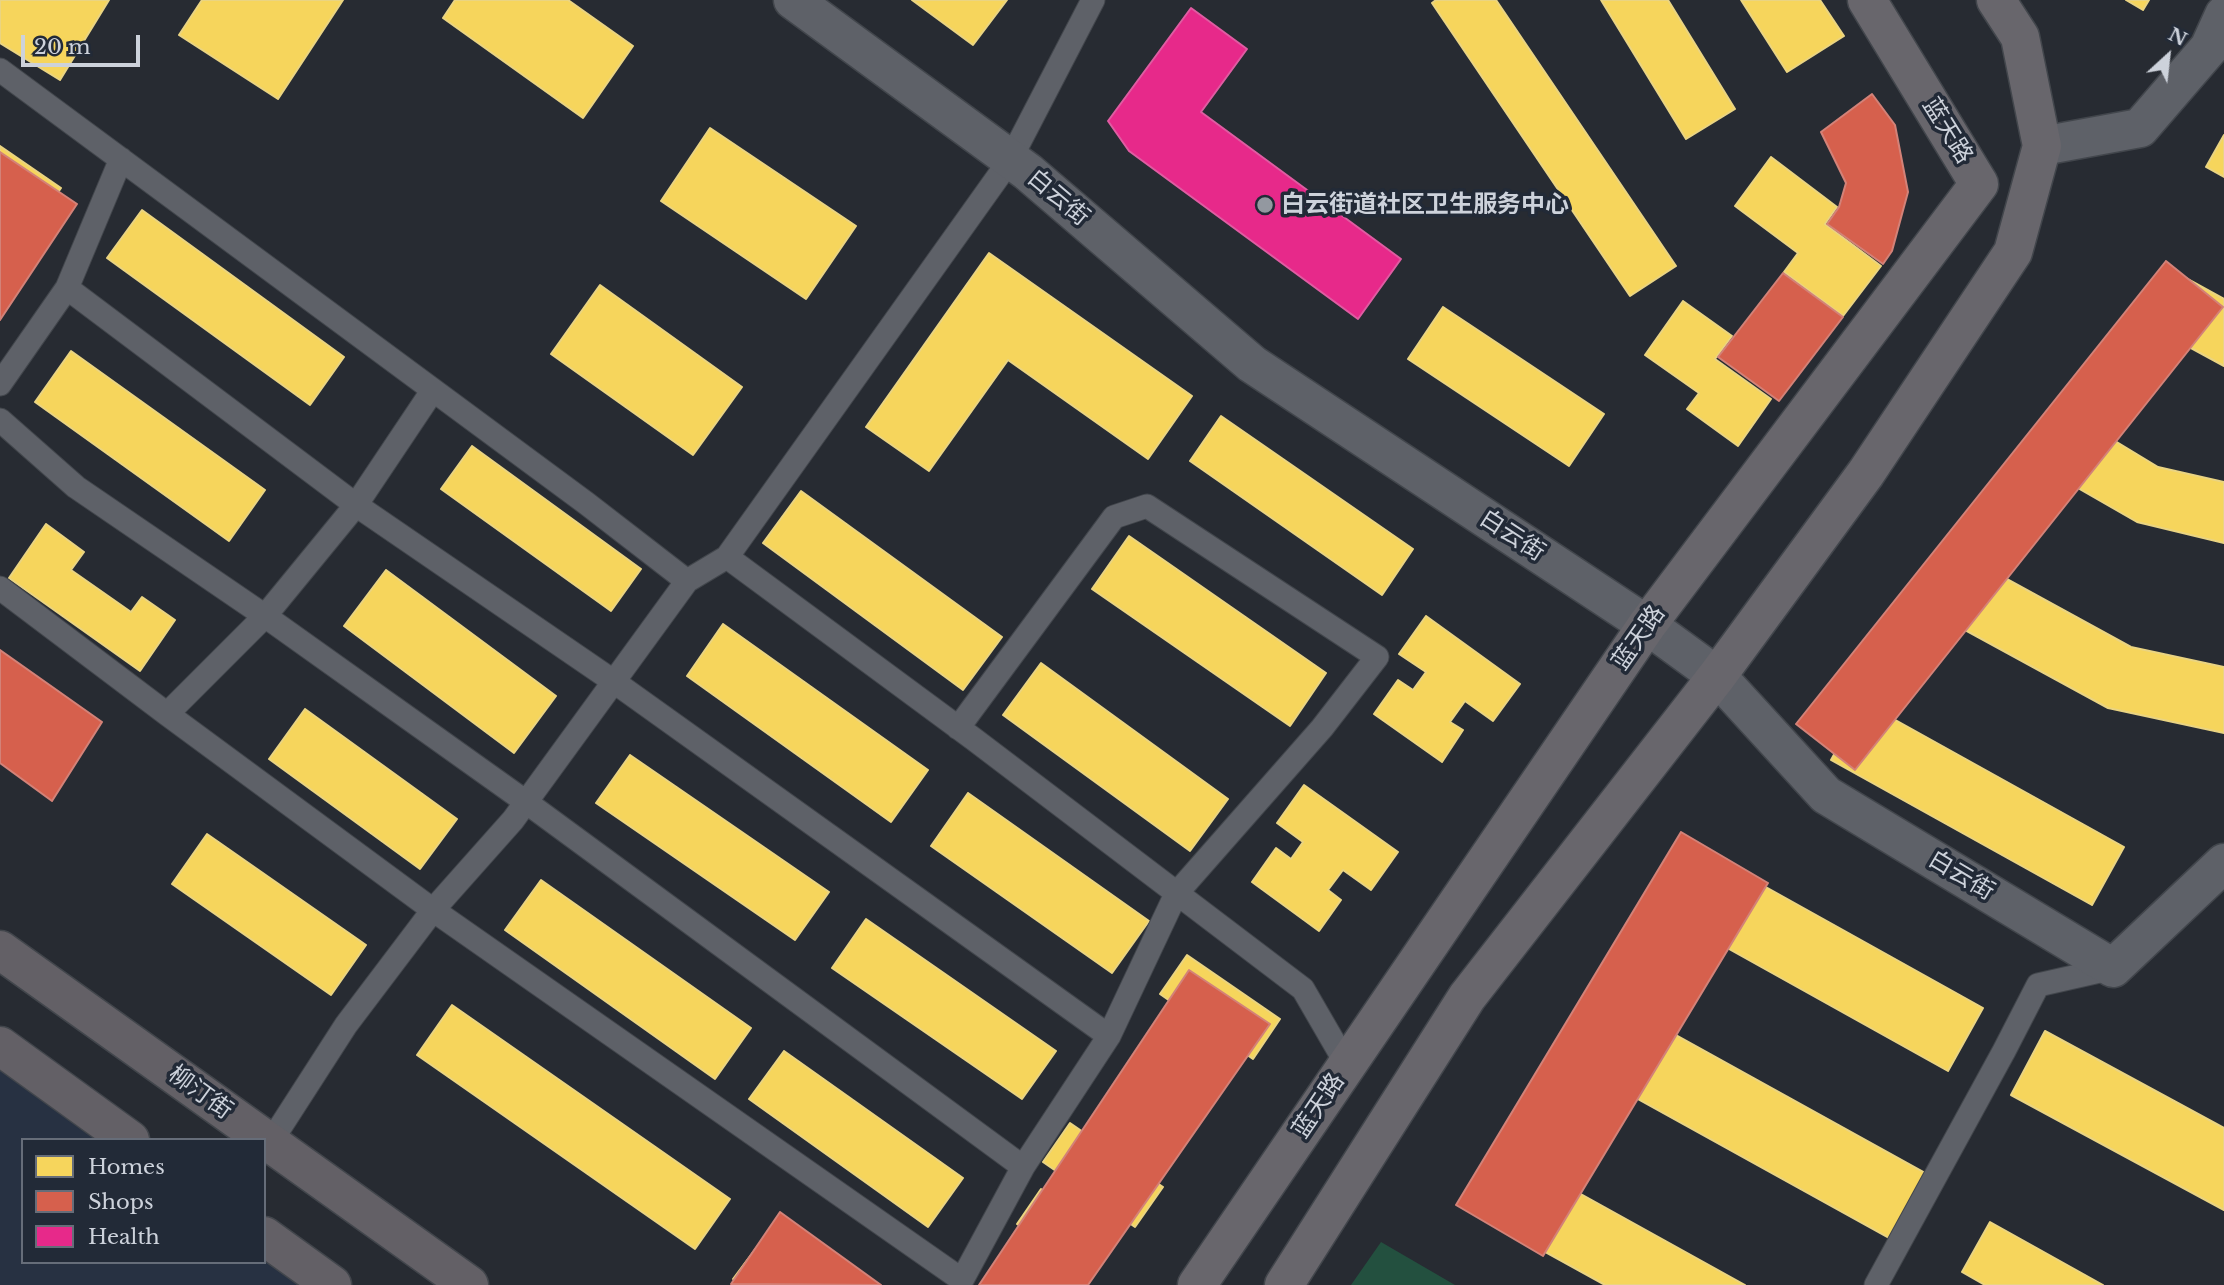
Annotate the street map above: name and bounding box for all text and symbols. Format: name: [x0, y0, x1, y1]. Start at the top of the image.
scale bar: [24, 21, 144, 65]
north arrow: [2133, 21, 2203, 91]
text: N: [2165, 23, 2191, 51]
text: 20 m: [34, 34, 91, 60]
street label: 蓝天路: [1916, 93, 1978, 169]
street label: 白云街: [1021, 164, 1095, 232]
place label: 白云街道社区卫生服务中心: [1281, 191, 1569, 219]
marker: 白云街道社区卫生服务中心: [1255, 195, 1275, 215]
street label: 白云街: [1474, 504, 1550, 568]
street label: 蓝天路: [1607, 600, 1671, 676]
street label: 白云街: [1923, 845, 1999, 907]
street label: 柳汀街: [162, 1060, 238, 1126]
street label: 蓝天路: [1287, 1068, 1351, 1144]
legend: [21, 1138, 266, 1264]
text: Homes: [88, 1154, 165, 1180]
text: Shops: [88, 1189, 154, 1215]
text: Health: [88, 1224, 160, 1250]

